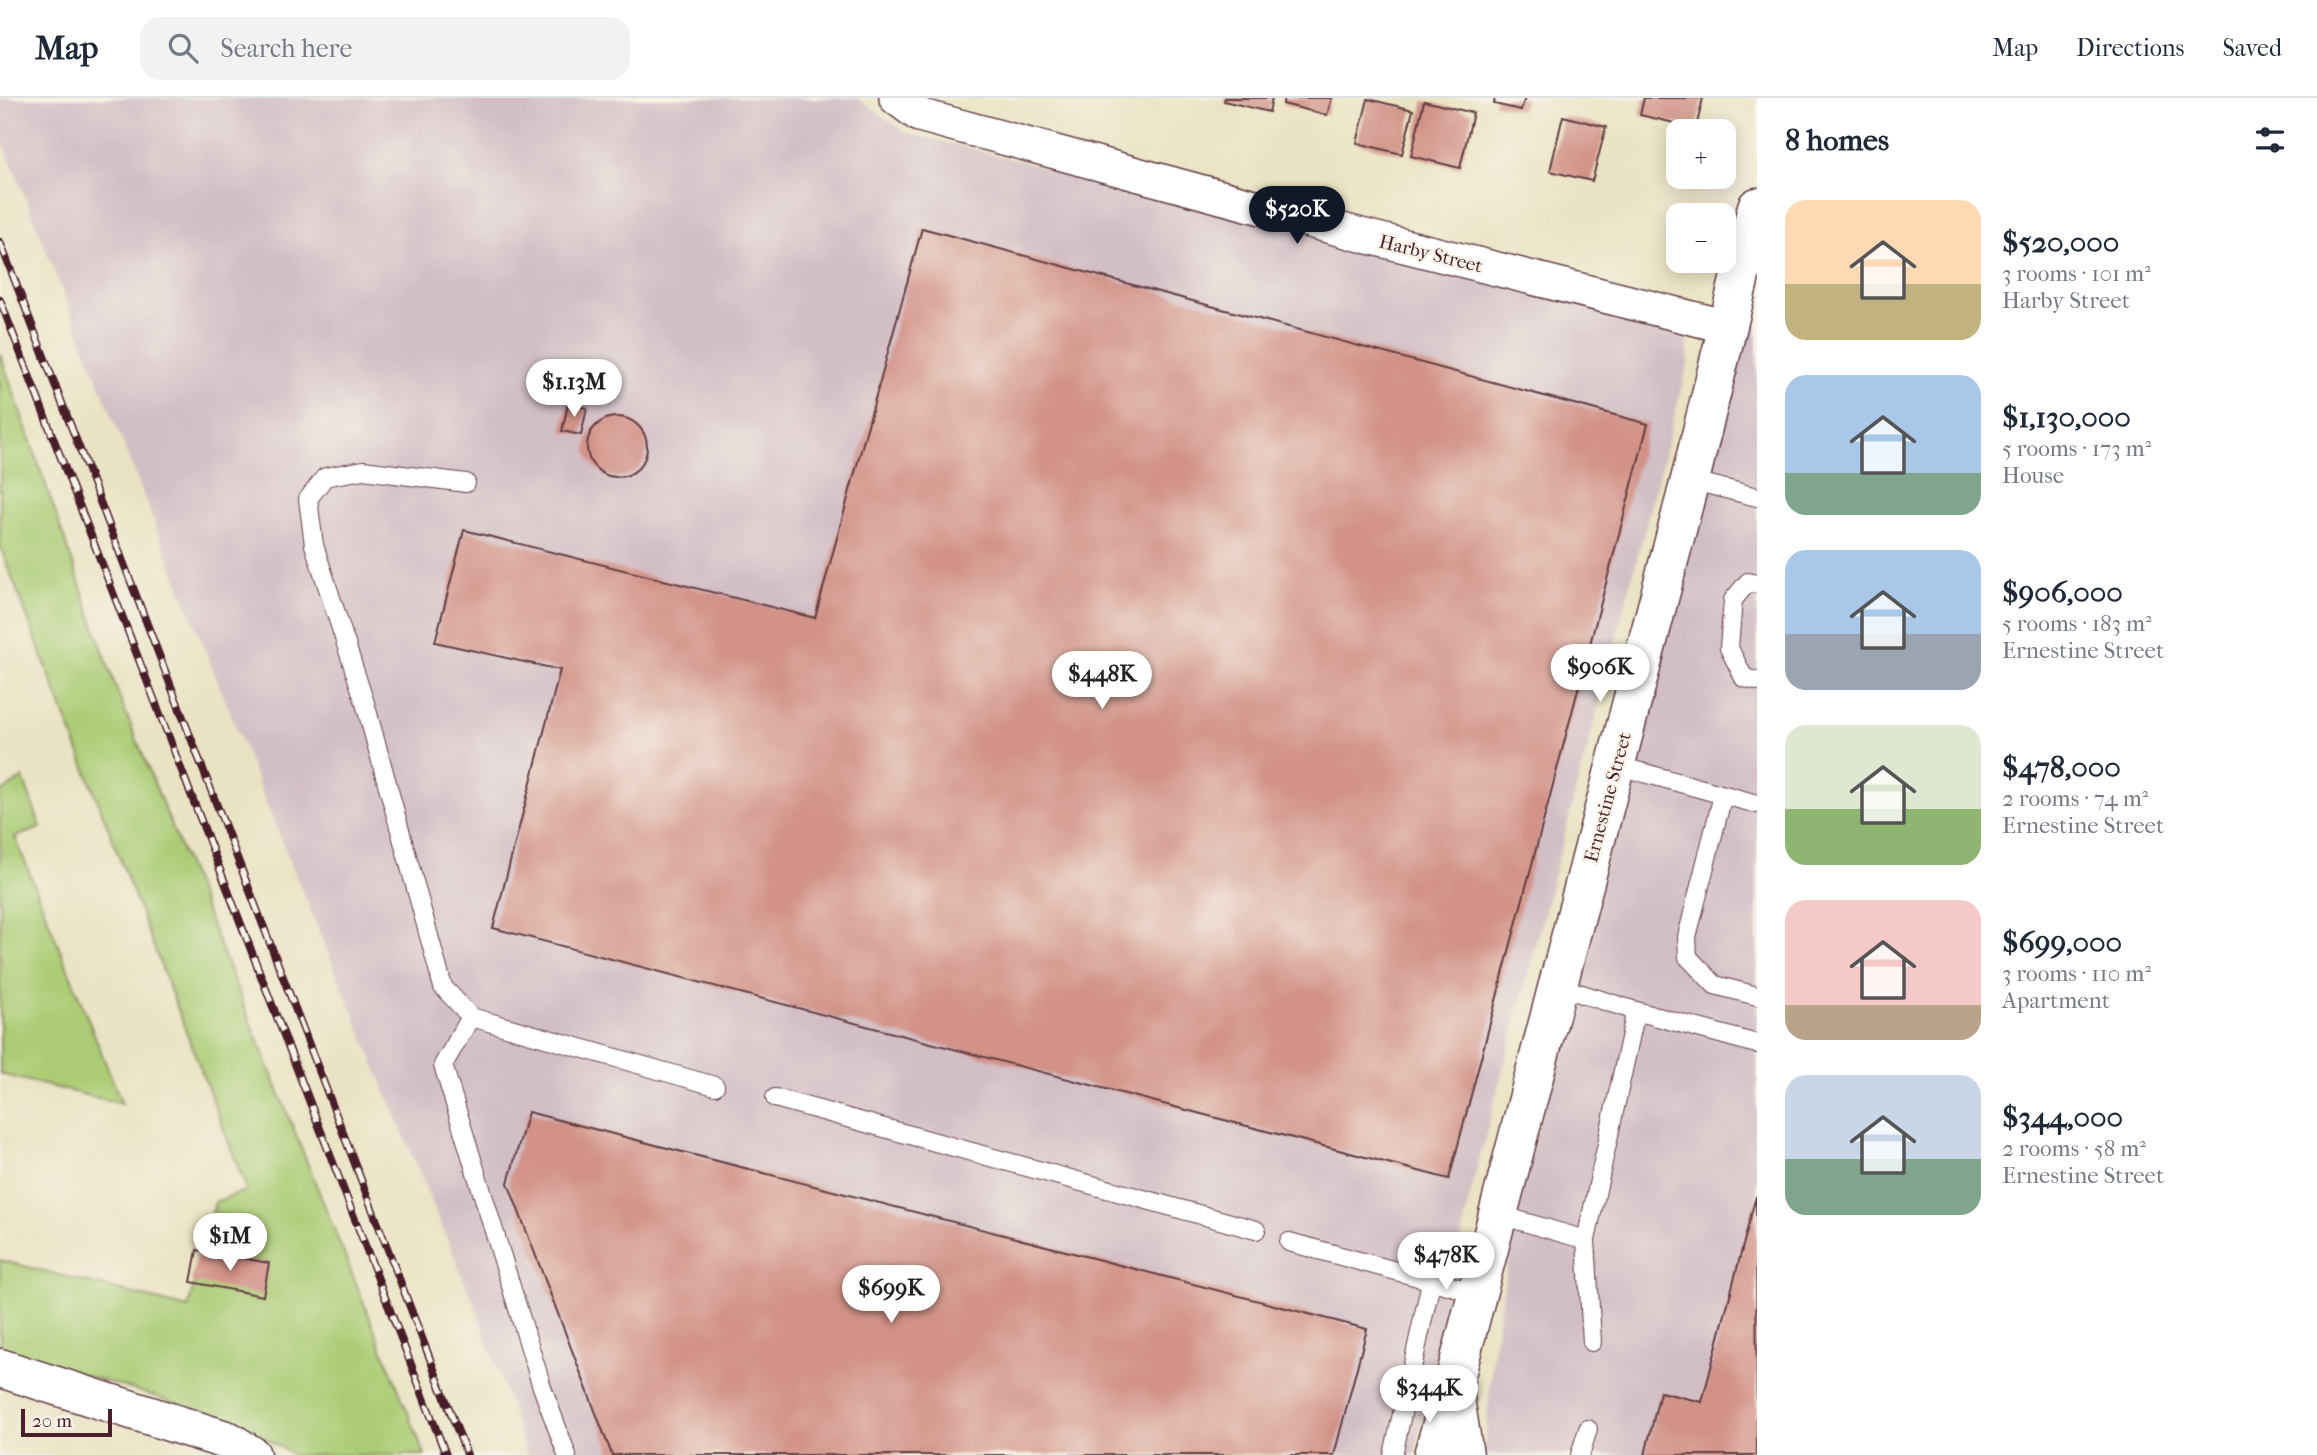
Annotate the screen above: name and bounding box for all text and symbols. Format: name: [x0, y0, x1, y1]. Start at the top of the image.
search box: [140, 17, 630, 80]
text: Map: [35, 29, 98, 68]
icon: search: [164, 29, 202, 67]
text: Search here: [220, 33, 352, 64]
text: Map: [1992, 34, 2038, 62]
text: Directions: [2076, 34, 2184, 62]
text: Saved: [2222, 34, 2282, 62]
map controls: [1666, 119, 1736, 273]
button: +: [1666, 119, 1736, 189]
icon: filters: [2251, 121, 2289, 159]
text: 8 homes: [1785, 123, 1889, 158]
pin: $520K: [1248, 186, 1346, 246]
text: $520K: [1265, 195, 1329, 222]
button: −: [1666, 203, 1736, 273]
text: $520,000: [2002, 225, 2119, 260]
icon: home: [1841, 228, 1925, 312]
street label: Harby Street: [1377, 231, 1485, 277]
text: 3 rooms · 101 m²: [2002, 260, 2151, 287]
text: Harby Street: [2002, 287, 2130, 314]
pin: $1.13M: [517, 360, 631, 419]
text: $1.13M: [542, 368, 606, 395]
text: $1,130,000: [2002, 400, 2131, 435]
icon: home: [1841, 403, 1925, 487]
text: 5 rooms · 173 m²: [2002, 435, 2151, 462]
text: House: [2002, 462, 2064, 489]
text: $906,000: [2002, 575, 2123, 610]
icon: home: [1841, 578, 1925, 662]
text: 5 rooms · 183 m²: [2002, 610, 2152, 637]
text: Ernestine Street: [2002, 637, 2164, 664]
pin: $906K: [1551, 644, 1649, 704]
pin: $448K: [1053, 652, 1151, 711]
text: $906K: [1567, 653, 1633, 680]
text: $448K: [1068, 660, 1136, 687]
street label: Ernestine Street: [1580, 730, 1636, 865]
text: $478,000: [2002, 750, 2121, 785]
icon: home: [1841, 753, 1925, 837]
text: 2 rooms · 74 m²: [2002, 785, 2148, 812]
text: Ernestine Street: [2002, 812, 2164, 839]
text: $699,000: [2002, 925, 2122, 960]
icon: home: [1841, 928, 1925, 1012]
text: 3 rooms · 110 m²: [2002, 960, 2151, 987]
text: Apartment: [2002, 987, 2110, 1014]
text: $344,000: [2002, 1100, 2123, 1135]
icon: home: [1841, 1103, 1925, 1187]
text: 2 rooms · 58 m²: [2002, 1135, 2146, 1162]
text: Ernestine Street: [2002, 1162, 2164, 1189]
pin: $1M: [196, 1214, 264, 1273]
text: $1M: [209, 1222, 251, 1249]
pin: $478K: [1397, 1232, 1495, 1292]
text: $478K: [1414, 1241, 1478, 1268]
pin: $699K: [842, 1266, 940, 1325]
text: $699K: [858, 1274, 924, 1301]
pin: $344K: [1380, 1366, 1478, 1425]
text: $344K: [1396, 1374, 1462, 1401]
scale bar: [21, 1406, 112, 1438]
text: 20 m: [32, 1410, 72, 1432]

